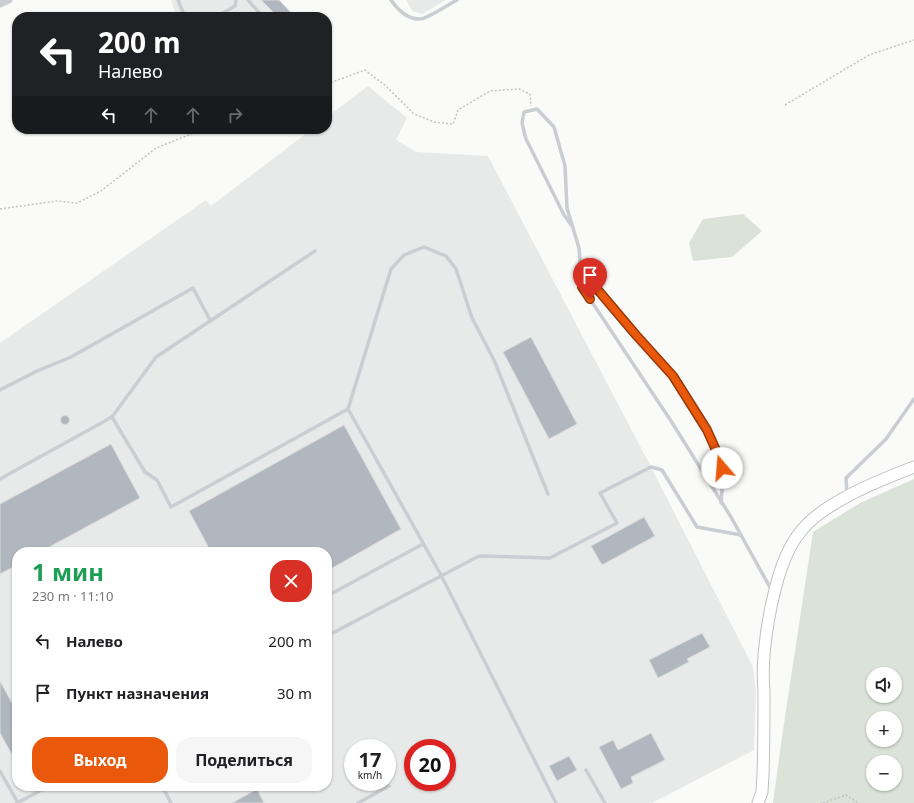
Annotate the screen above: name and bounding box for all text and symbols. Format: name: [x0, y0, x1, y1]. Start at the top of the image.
text: 200 m: [98, 23, 181, 61]
icon: left: [32, 28, 84, 80]
text: Налево: [98, 59, 163, 83]
icon: left: [98, 104, 120, 126]
icon: ahead: [140, 104, 162, 126]
icon: ahead: [182, 104, 204, 126]
icon: right: [224, 104, 246, 126]
pin: [573, 258, 607, 299]
icon: arrive: [579, 264, 601, 286]
position arrow: [701, 447, 743, 489]
text: 1 мин: [32, 555, 104, 588]
button: close: [270, 560, 312, 602]
text: 230 m · 11:10: [32, 587, 113, 605]
icon: left: [32, 630, 54, 652]
text: Налево: [66, 631, 123, 651]
text: 200 m: [268, 631, 312, 651]
map controls: [866, 667, 902, 791]
button: sound: [866, 667, 902, 703]
icon: arrive: [32, 682, 54, 704]
text: Пункт назначения: [66, 683, 209, 703]
text: 30 m: [277, 683, 312, 703]
button: +: [866, 711, 902, 747]
button: Выход: [32, 737, 168, 783]
button: Поделиться: [176, 737, 312, 783]
speed limit sign: 20: [404, 739, 456, 791]
text: 17: [359, 746, 381, 773]
button: −: [866, 755, 902, 791]
text: km/h: [358, 768, 382, 782]

